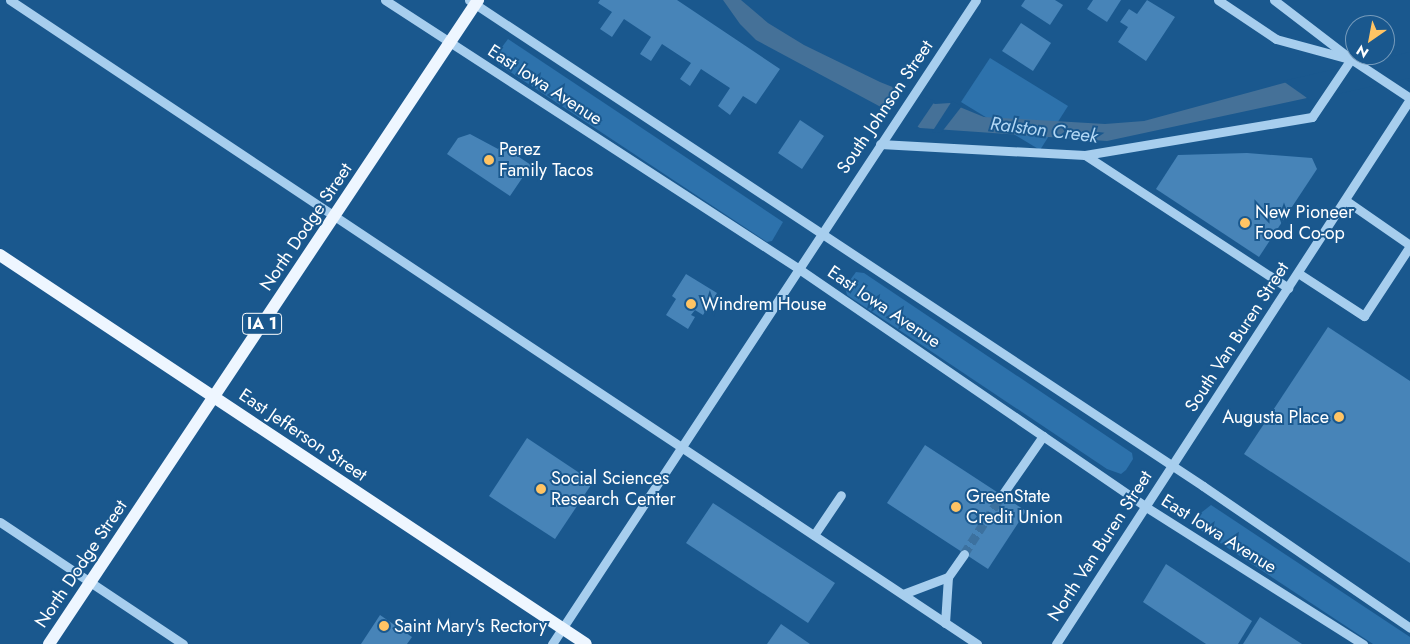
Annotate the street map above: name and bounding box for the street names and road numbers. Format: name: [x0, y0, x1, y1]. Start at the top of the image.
street label: South Johnson Street: [832, 36, 938, 178]
street label: East Iowa Avenue: [484, 40, 606, 130]
street label: North Dodge Street: [255, 159, 357, 295]
street label: South Van Buren Street: [1180, 258, 1294, 416]
street label: East Iowa Avenue: [823, 261, 945, 353]
road number: IA 1: [242, 310, 282, 338]
street label: East Jefferson Street: [235, 384, 371, 486]
street label: North Van Buren Street: [1043, 467, 1157, 625]
street label: East Iowa Avenue: [1157, 490, 1281, 578]
street label: North Dodge Street: [30, 496, 132, 632]

